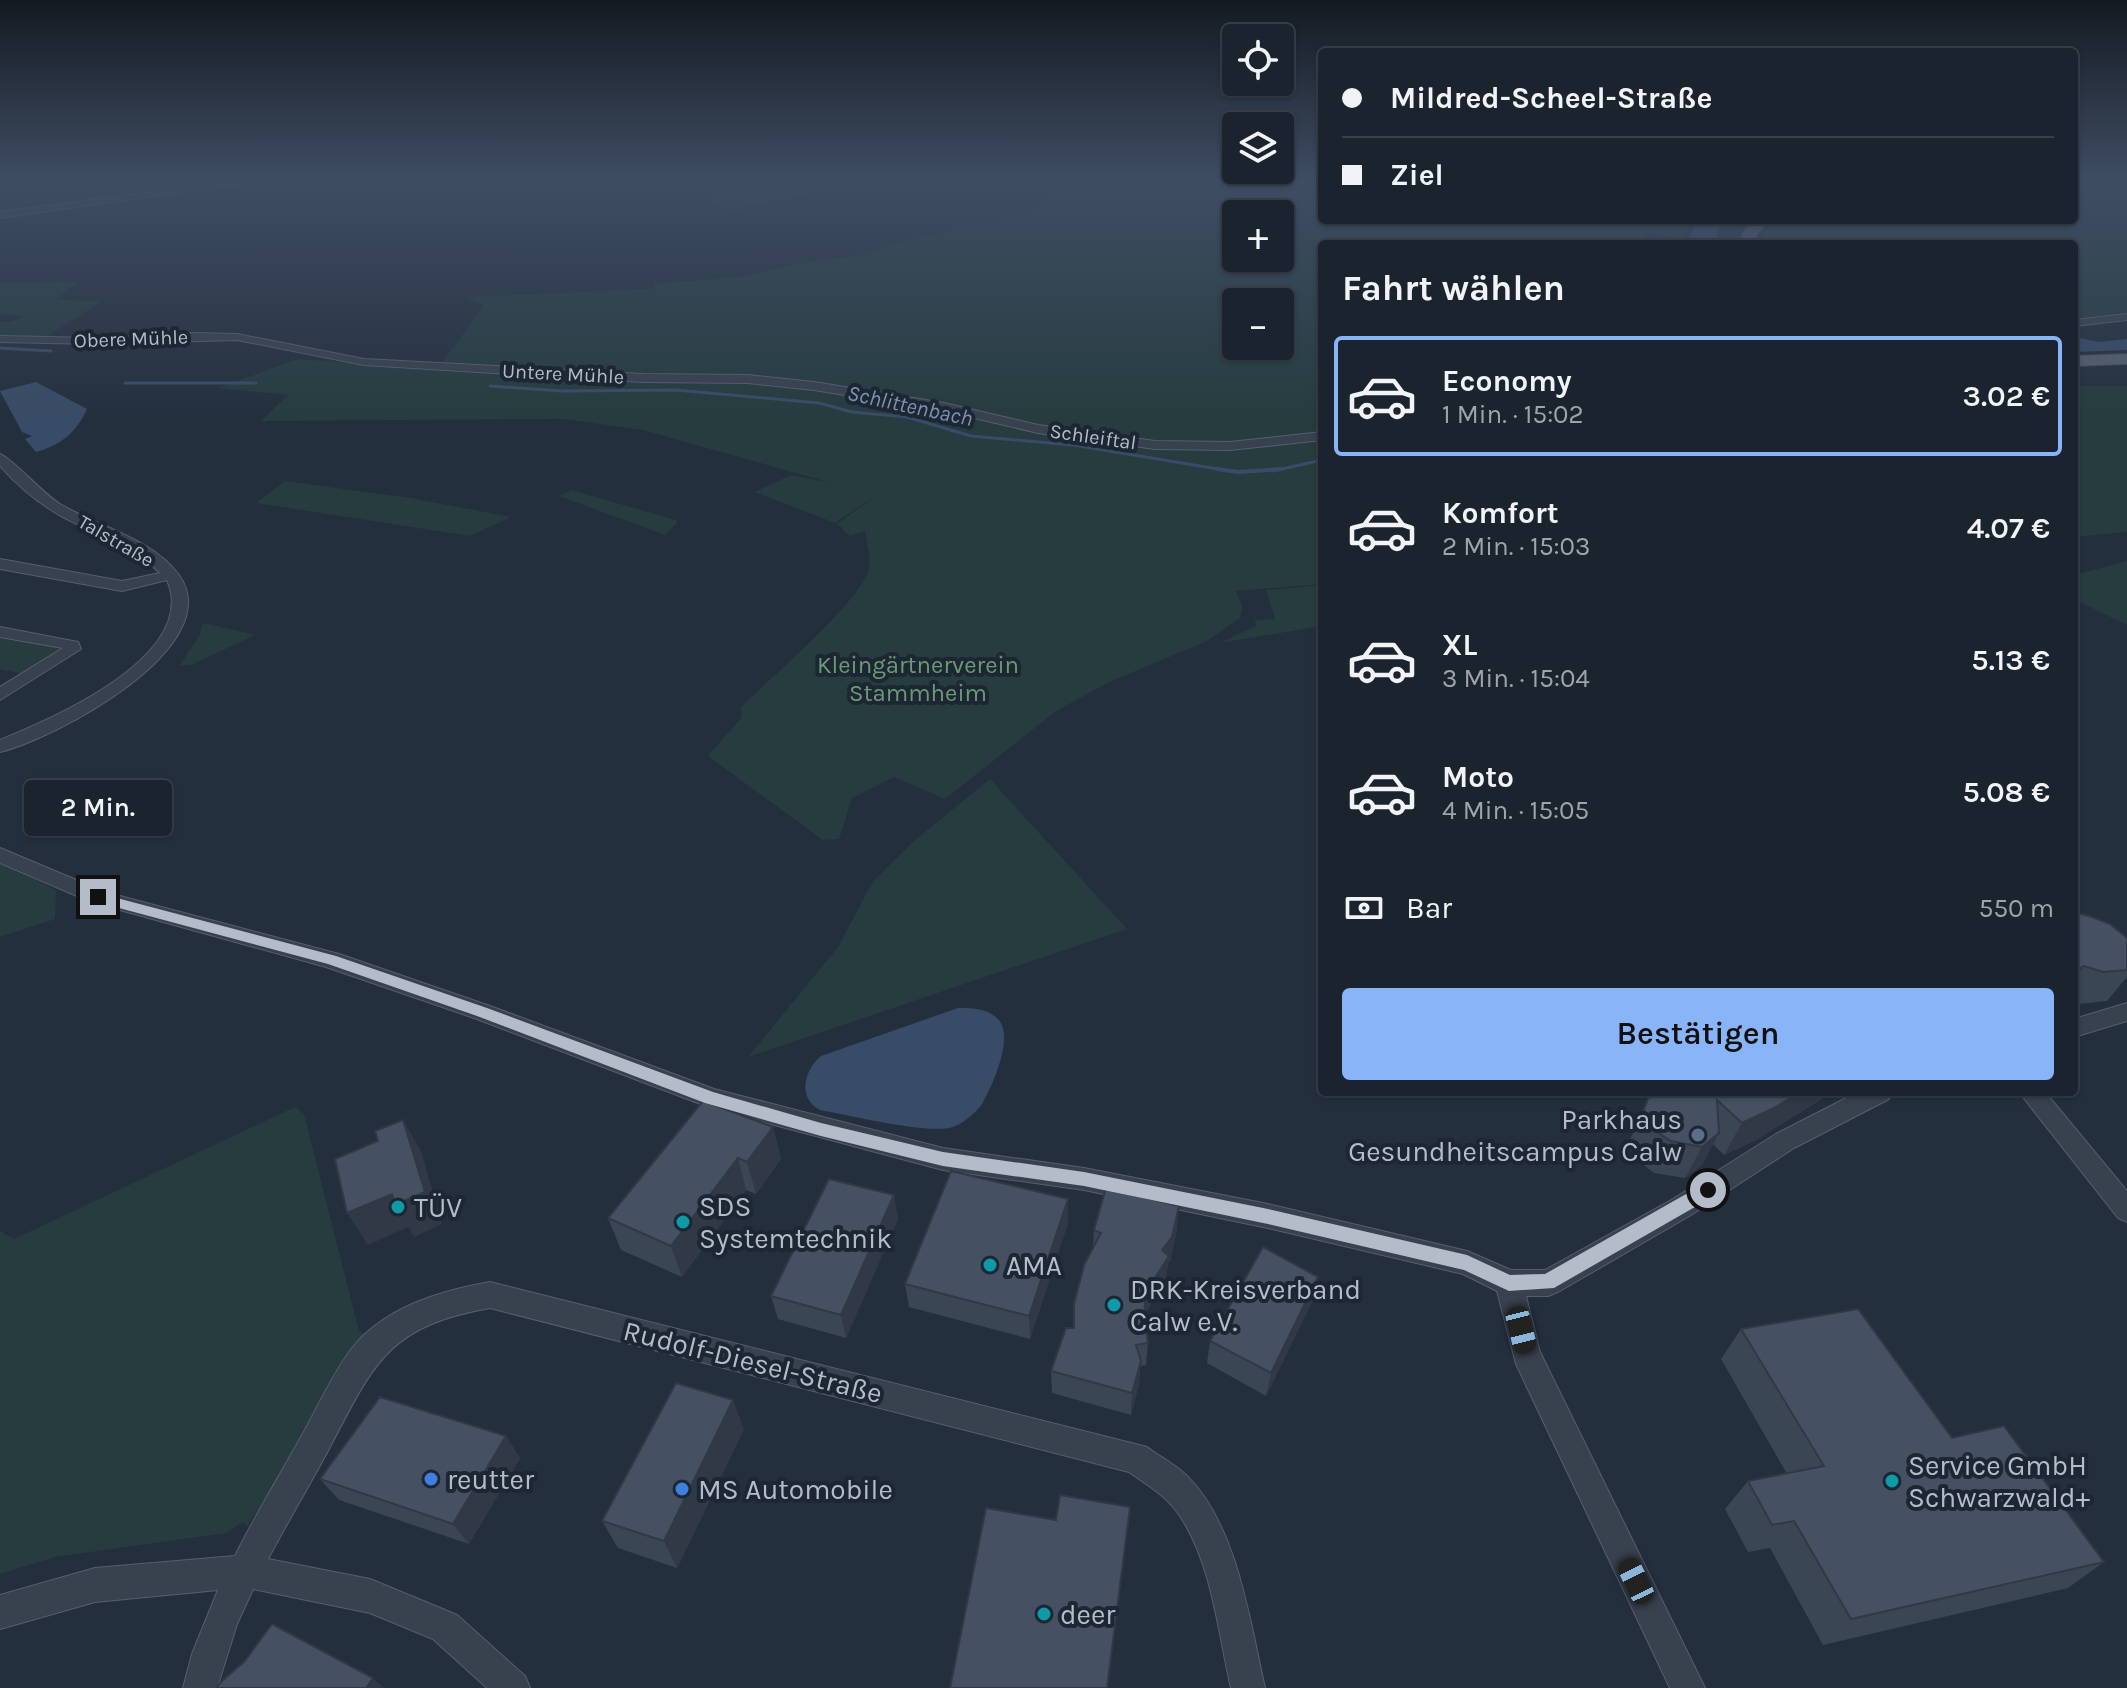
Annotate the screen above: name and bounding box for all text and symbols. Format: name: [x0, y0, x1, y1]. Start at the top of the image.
map controls: [1222, 24, 1294, 360]
button: locate: [1222, 24, 1294, 96]
text: Mildred-Scheel-Straße: [1390, 80, 1712, 116]
button: layers: [1222, 112, 1294, 184]
text: Ziel: [1390, 157, 1444, 193]
button: +: [1222, 200, 1294, 272]
text: Fahrt wählen: [1342, 267, 1565, 309]
button: −: [1222, 288, 1294, 360]
street label: Obere Mühle: [73, 326, 189, 352]
street label: Untere Mühle: [501, 359, 625, 389]
icon: car: [1346, 360, 1418, 432]
text: Economy: [1442, 363, 1572, 399]
text: 3.02 €: [1963, 378, 2050, 414]
water label: Schlittenbach: [845, 380, 975, 432]
text: 1 Min. · 15:02: [1442, 399, 1584, 430]
street label: Schleiftal: [1048, 420, 1138, 454]
icon: car: [1346, 492, 1418, 564]
text: Komfort: [1442, 495, 1559, 531]
street label: Talstraße: [74, 510, 158, 572]
text: 4.07 €: [1967, 510, 2050, 546]
text: 2 Min. · 15:03: [1442, 531, 1590, 562]
icon: car: [1346, 624, 1418, 696]
text: XL: [1442, 627, 1477, 663]
text: 5.13 €: [1971, 642, 2050, 678]
park label: Kleingärtnerverein Stammheim: [817, 651, 1019, 707]
text: 3 Min. · 15:04: [1442, 663, 1590, 694]
icon: car: [1346, 756, 1418, 828]
text: Moto: [1442, 759, 1514, 795]
text: 5.08 €: [1962, 774, 2050, 810]
callout: 2 Min.: [24, 781, 172, 837]
text: 2 Min.: [61, 792, 135, 823]
text: 4 Min. · 15:05: [1442, 795, 1589, 826]
route end: [80, 879, 116, 915]
icon: cash: [1342, 886, 1386, 930]
text: Bar: [1406, 890, 1452, 926]
text: 550 m: [1979, 893, 2054, 924]
button: Bestätigen: [1342, 988, 2054, 1080]
place label: Parkhaus Gesundheitscampus Calw: [1348, 1103, 1682, 1168]
marker: Parkhaus Gesundheitscampus Calw: [1689, 1126, 1707, 1144]
route start: [1690, 1172, 1726, 1208]
place label: SDS Systemtechnik: [699, 1190, 892, 1255]
place label: TÜV: [414, 1191, 462, 1224]
marker: TÜV: [389, 1198, 407, 1216]
marker: SDS Systemtechnik: [674, 1213, 692, 1231]
place label: AMA: [1006, 1249, 1062, 1282]
marker: AMA: [981, 1256, 999, 1274]
place label: DRK-Kreisverband Calw e.V.: [1130, 1273, 1361, 1338]
marker: DRK-Kreisverband Calw e.V.: [1105, 1296, 1123, 1314]
car: [1504, 1304, 1538, 1356]
street label: Rudolf-Diesel-Straße: [620, 1314, 886, 1410]
place label: Service GmbH Schwarzwald+: [1908, 1449, 2091, 1514]
place label: reutter: [447, 1463, 535, 1496]
marker: reutter: [422, 1470, 440, 1488]
marker: Service GmbH Schwarzwald+: [1883, 1472, 1901, 1490]
place label: MS Automobile: [698, 1473, 893, 1506]
marker: MS Automobile: [673, 1480, 691, 1498]
car: [1615, 1554, 1657, 1608]
place label: deer: [1060, 1598, 1116, 1631]
marker: deer: [1035, 1605, 1053, 1623]

